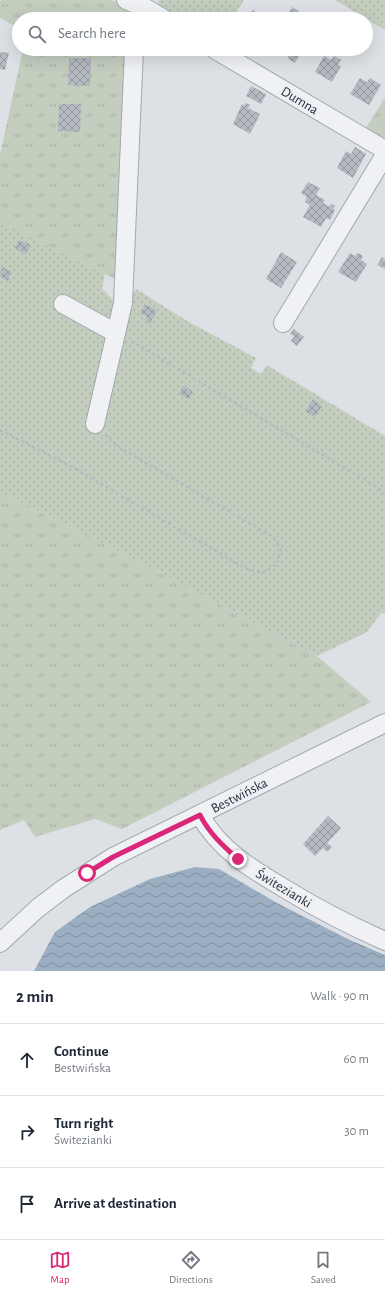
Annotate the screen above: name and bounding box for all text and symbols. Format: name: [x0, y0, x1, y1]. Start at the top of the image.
search box: [12, 12, 373, 56]
icon: search: [26, 23, 48, 45]
text: Search here: [58, 26, 126, 41]
street label: Dumna: [278, 84, 321, 118]
street label: Bestwińska: [209, 776, 270, 816]
route end: [229, 850, 247, 868]
route start: [78, 864, 96, 882]
street label: Świtezianki: [253, 864, 315, 911]
text: 2 min: [16, 988, 54, 1005]
text: Walk · 90 m: [310, 990, 369, 1003]
text: Continue: [54, 1044, 109, 1059]
icon: ahead: [16, 1049, 38, 1071]
text: 60 m: [343, 1053, 369, 1066]
text: Bestwińska: [54, 1062, 111, 1075]
text: Turn right: [54, 1116, 113, 1131]
icon: right: [16, 1121, 38, 1143]
text: 30 m: [344, 1125, 369, 1138]
text: Świtezianki: [54, 1134, 112, 1147]
icon: arrive: [16, 1193, 38, 1215]
text: Arrive at destination: [54, 1196, 177, 1211]
tab: Map: [49, 1249, 71, 1286]
tab: Directions: [169, 1249, 213, 1286]
tab: Saved: [311, 1249, 336, 1286]

